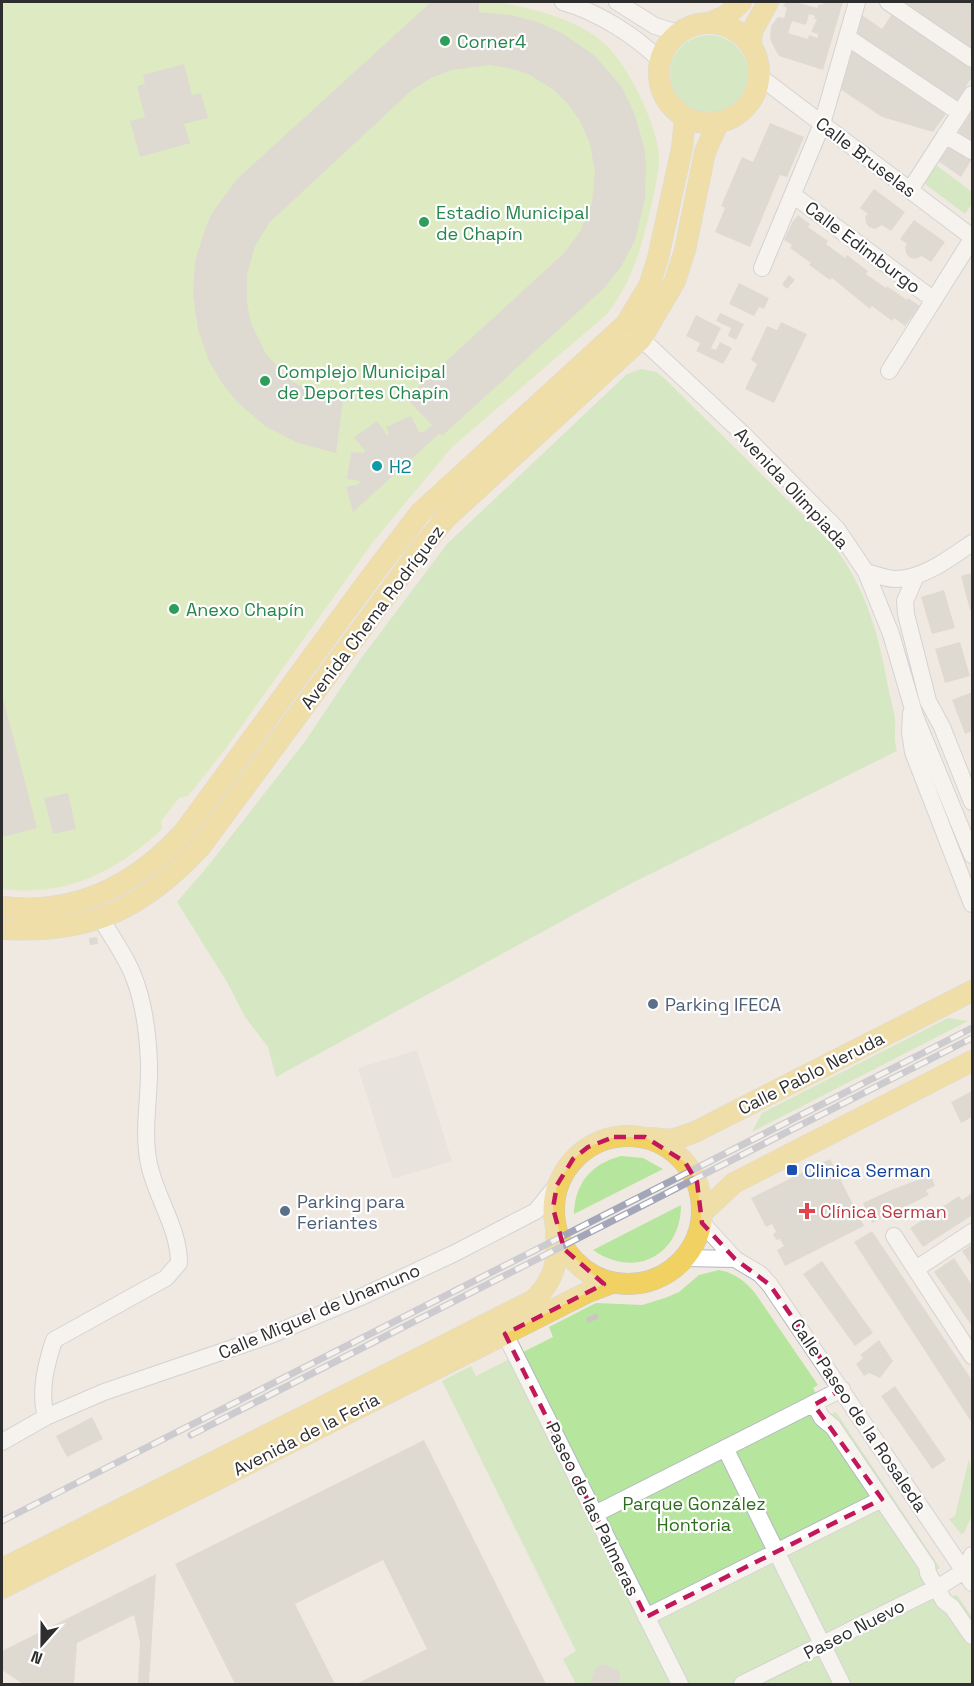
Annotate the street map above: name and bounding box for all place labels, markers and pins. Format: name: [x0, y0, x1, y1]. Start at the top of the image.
place label: Corner4: [457, 30, 526, 53]
marker: Corner4: [438, 34, 452, 48]
place label: Estadio Municipal de Chapín: [436, 201, 589, 245]
marker: Estadio Municipal de Chapín: [417, 215, 431, 229]
place label: Complejo Municipal de Deportes Chapín: [277, 360, 449, 404]
marker: Complejo Municipal de Deportes Chapín: [258, 374, 272, 388]
place label: H2: [389, 455, 412, 478]
marker: H2: [370, 459, 384, 473]
place label: Anexo Chapín: [186, 598, 304, 621]
marker: Anexo Chapín: [167, 602, 181, 616]
place label: Parking IFECA: [665, 993, 781, 1016]
marker: Parking IFECA: [646, 997, 660, 1011]
place label: Clinica Serman: [804, 1159, 931, 1182]
marker: Clinica Serman: [785, 1163, 799, 1177]
place label: Parking para Feriantes: [297, 1190, 405, 1234]
place label: Clínica Serman: [820, 1200, 947, 1223]
marker: Clínica Serman: [798, 1202, 816, 1220]
marker: Parking para Feriantes: [278, 1204, 292, 1218]

